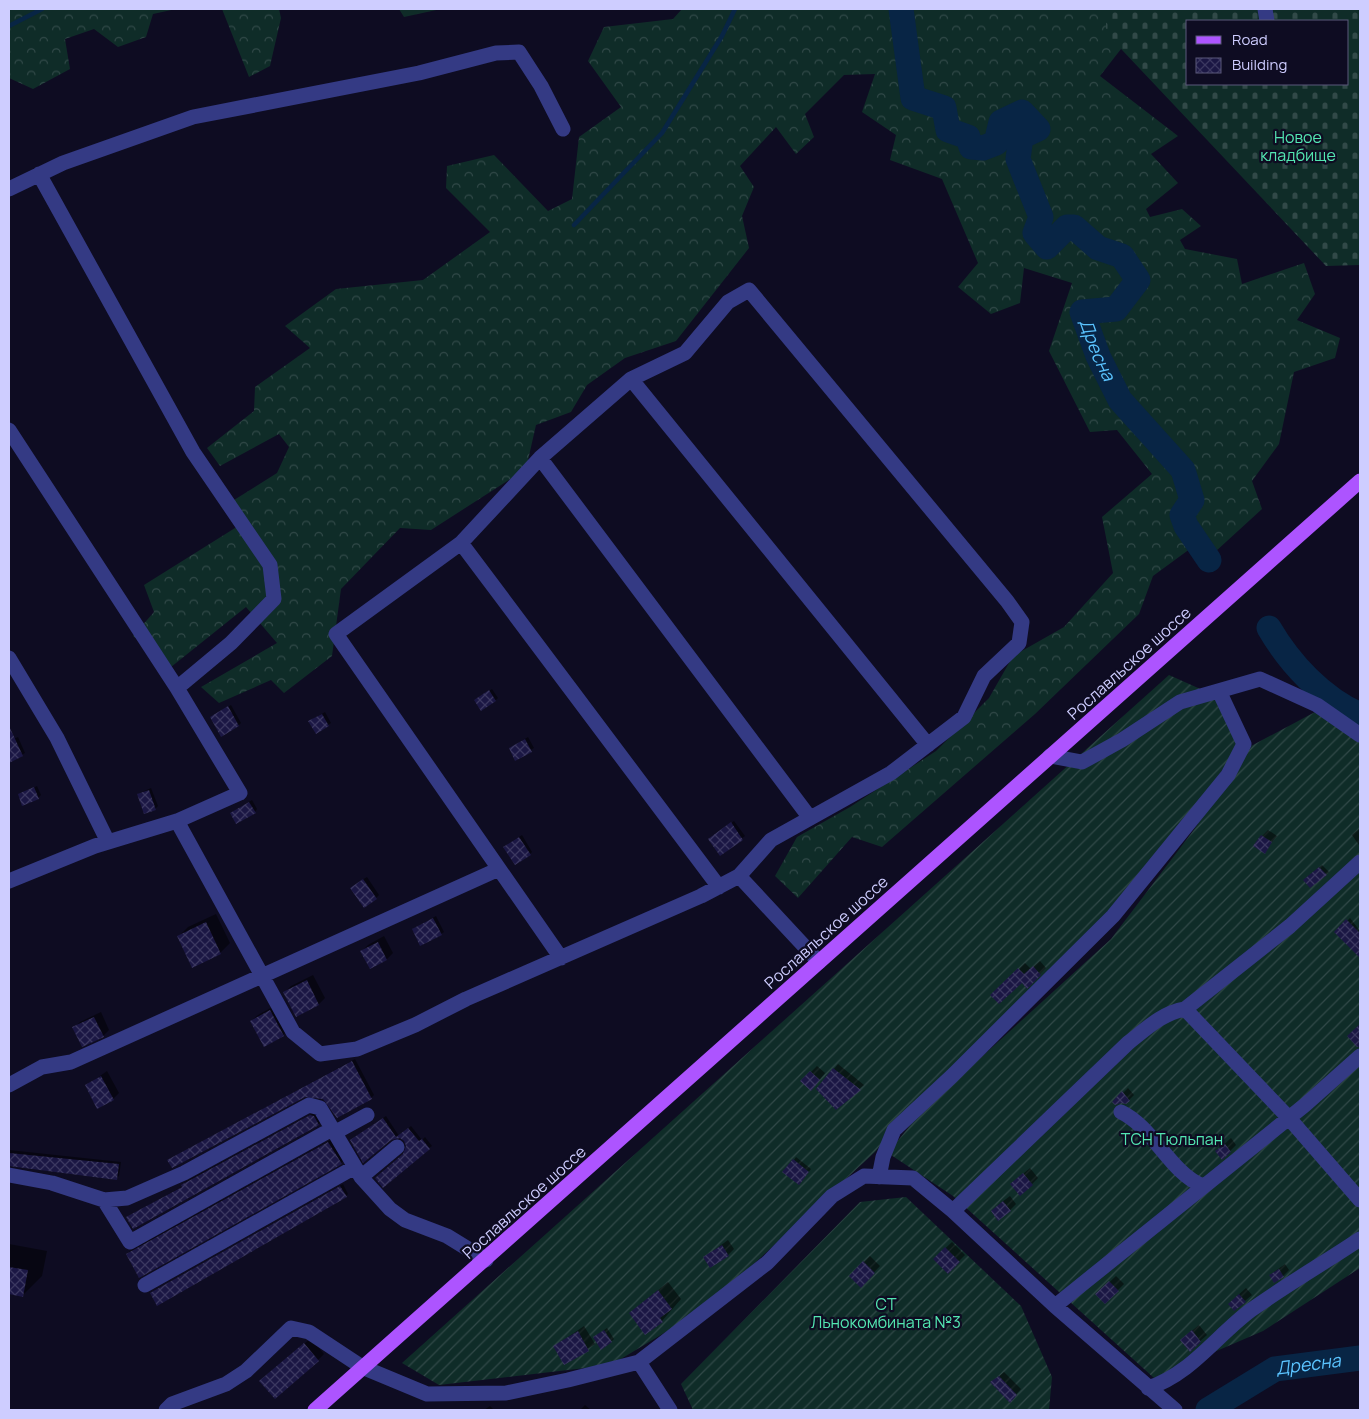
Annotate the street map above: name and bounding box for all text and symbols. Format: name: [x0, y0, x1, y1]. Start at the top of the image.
legend: [1186, 20, 1349, 85]
text: Road: [1232, 29, 1268, 50]
text: Building: [1232, 54, 1287, 75]
park label: Новое кладбище: [1260, 126, 1336, 166]
water label: Дресна: [1074, 315, 1122, 385]
street label: Рославльское шоссе: [1062, 602, 1196, 724]
street label: Рославльское шоссе: [759, 871, 893, 993]
park label: ТСН Тюльпан: [1121, 1128, 1223, 1150]
street label: Рославльское шоссе: [457, 1141, 591, 1263]
park label: СТ Льнокомбината №3: [811, 1293, 961, 1333]
water label: Дресна: [1274, 1348, 1343, 1380]

